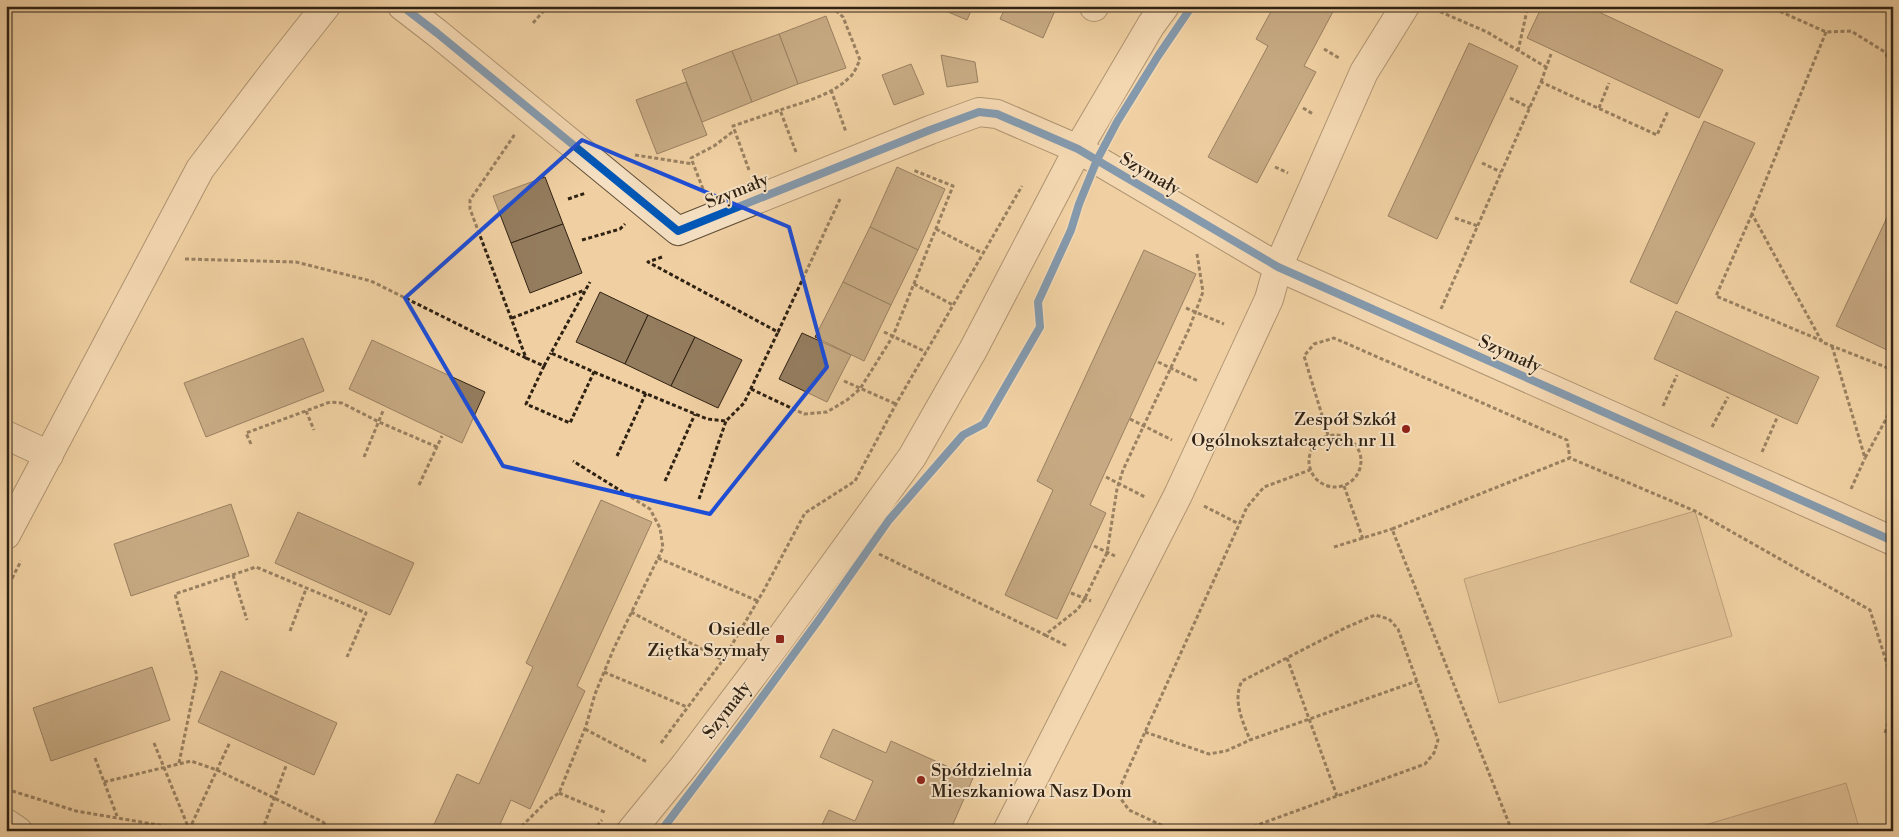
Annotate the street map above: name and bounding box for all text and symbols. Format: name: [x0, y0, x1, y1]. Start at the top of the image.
street label: Szymały: [1115, 147, 1185, 201]
street label: Szymały: [702, 168, 772, 214]
street label: Szymały: [1475, 330, 1545, 378]
place label: Zespół Szkół Ogólnokształcących nr 11: [1191, 408, 1397, 452]
marker: Zespół Szkół Ogólnokształcących nr 11: [1400, 423, 1412, 435]
place label: Osiedle Ziętka Szymały: [647, 618, 770, 662]
marker: Osiedle Ziętka Szymały: [774, 633, 786, 645]
street label: Szymały: [698, 676, 756, 744]
place label: Spółdzielnia Mieszkaniowa Nasz Dom: [931, 759, 1132, 803]
marker: Spółdzielnia Mieszkaniowa Nasz Dom: [915, 774, 927, 786]

